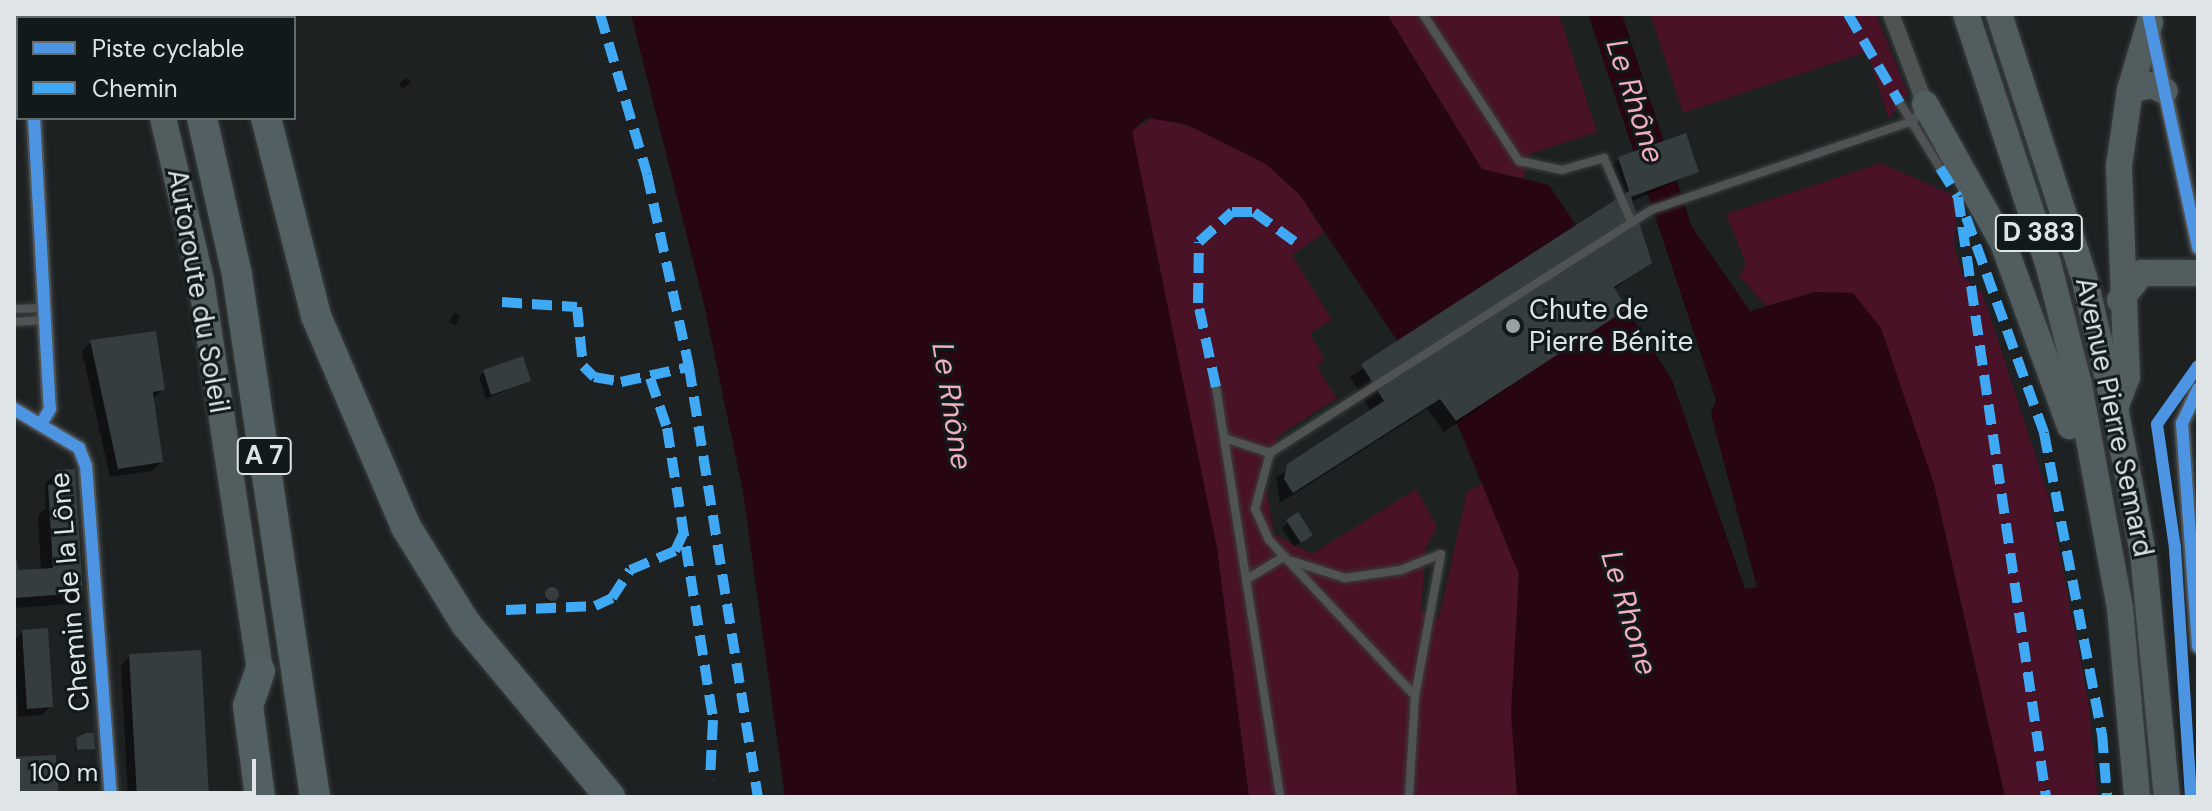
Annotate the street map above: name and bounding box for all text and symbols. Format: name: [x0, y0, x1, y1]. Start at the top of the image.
legend: [16, 16, 296, 120]
text: Piste cyclable: [92, 33, 244, 64]
water label: Le Rhône: [1598, 34, 1672, 168]
text: Chemin: [92, 73, 178, 104]
street label: Autoroute du Soleil: [160, 166, 236, 416]
road number: D 383: [1993, 211, 2085, 255]
street label: Avenue Pierre Semard: [2068, 274, 2160, 560]
place label: Chute de Pierre Bénite: [1529, 293, 1693, 359]
marker: Chute de Pierre Bénite: [1504, 317, 1522, 335]
water label: Le Rhône: [924, 340, 980, 472]
road number: A 7: [236, 434, 292, 478]
street label: Chemin de la Lône: [43, 471, 97, 713]
water label: Le Rhone: [1593, 546, 1665, 680]
scale bar: [20, 743, 260, 793]
text: 100 m: [30, 757, 98, 788]

